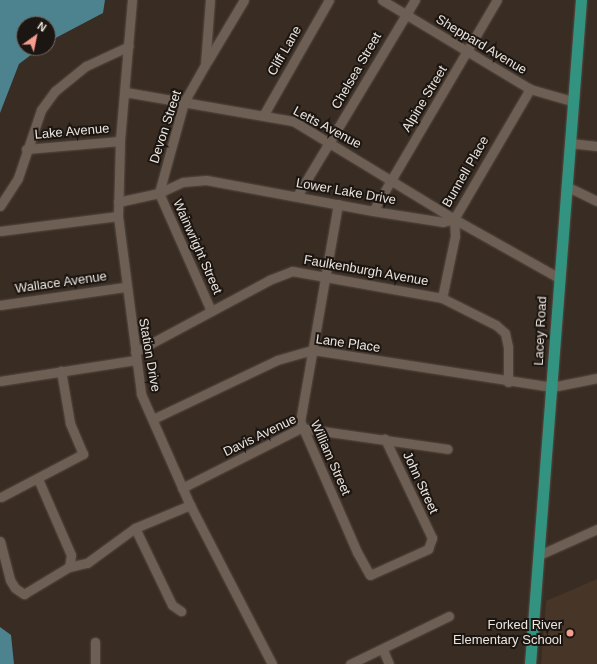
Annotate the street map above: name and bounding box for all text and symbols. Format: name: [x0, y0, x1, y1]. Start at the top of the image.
street label: Sheppard Avenue: [432, 12, 530, 78]
north arrow: [16, 16, 56, 56]
text: N: [35, 20, 49, 34]
street label: Cliff Lane: [265, 23, 305, 79]
street label: Chelsea Street: [329, 30, 385, 112]
street label: Alpine Street: [399, 63, 451, 135]
street label: Devon Street: [147, 89, 185, 165]
street label: Letts Avenue: [290, 103, 364, 153]
street label: Lake Avenue: [34, 121, 110, 143]
street label: Bunnell Place: [439, 134, 493, 210]
street label: Lower Lake Drive: [295, 176, 397, 208]
street label: Wainwright Street: [169, 197, 225, 297]
street label: Faulkenburgh Avenue: [302, 252, 430, 290]
street label: Wallace Avenue: [14, 269, 108, 297]
street label: Lacey Road: [531, 296, 551, 366]
street label: Station Drive: [135, 317, 163, 393]
street label: Lane Place: [315, 332, 381, 356]
street label: Davis Avenue: [221, 411, 299, 461]
street label: William Street: [307, 418, 353, 498]
street label: John Street: [399, 450, 441, 516]
place label: Forked River Elementary School: [453, 618, 562, 649]
marker: Forked River Elementary School: [565, 628, 575, 638]

